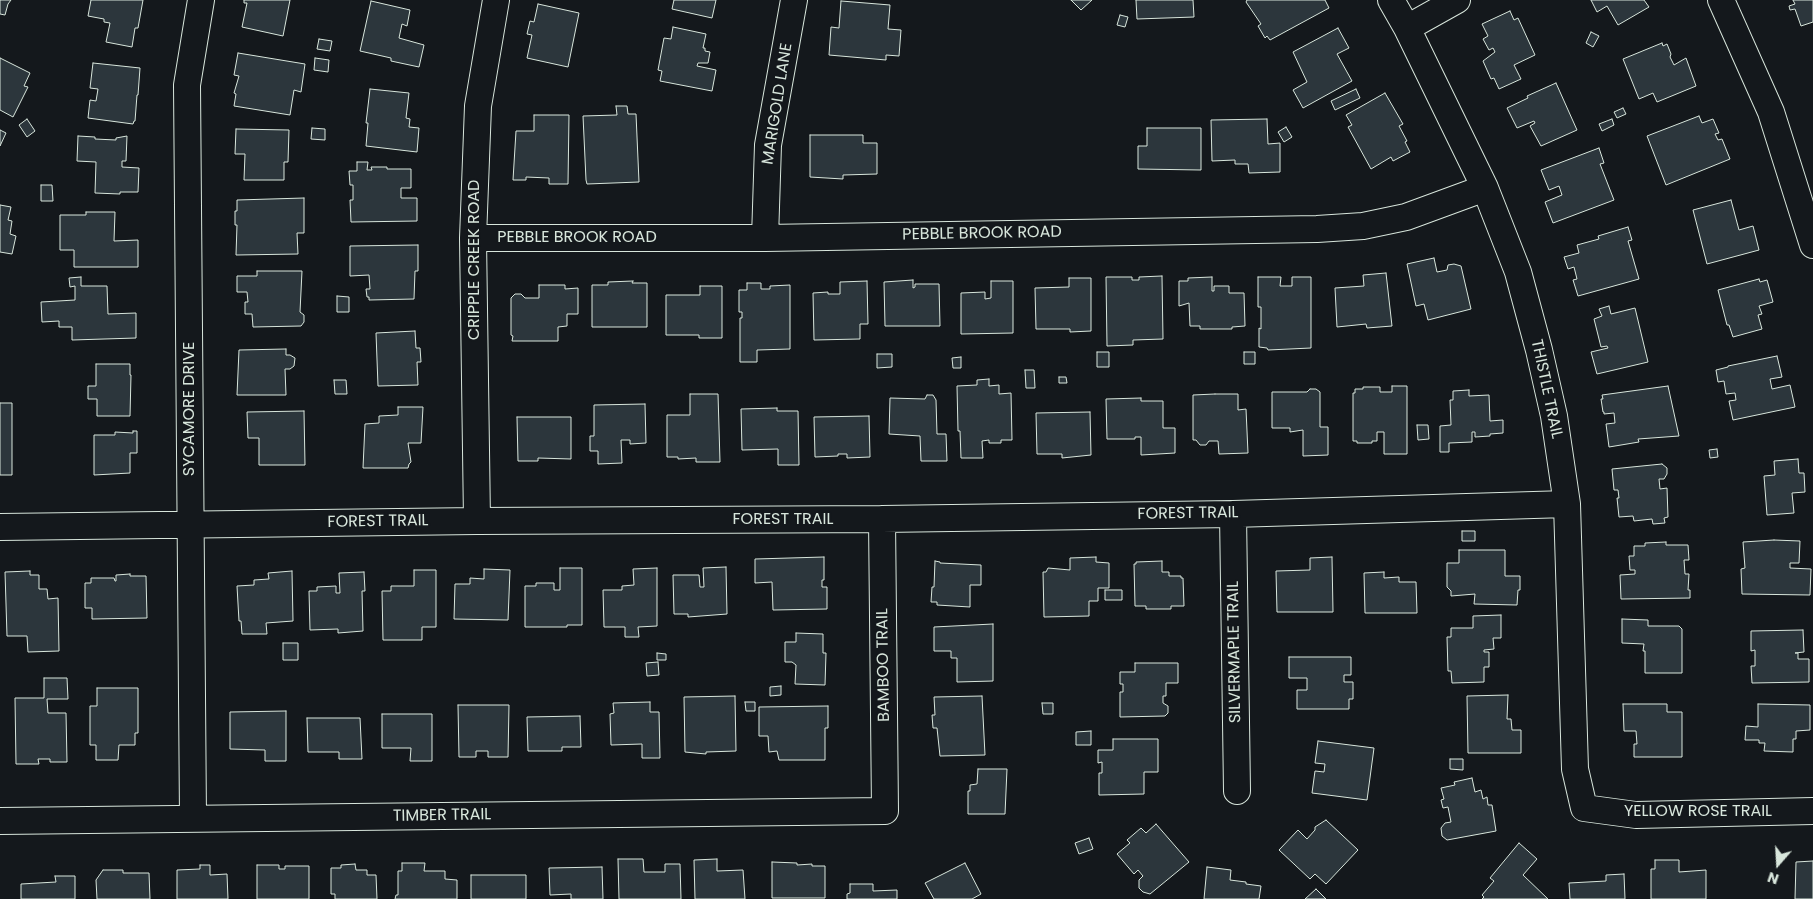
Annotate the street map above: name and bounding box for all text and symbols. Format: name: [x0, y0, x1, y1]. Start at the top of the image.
street label: MARIGOLD LANE: [759, 42, 797, 166]
street label: CRIPPLE CREEK ROAD: [465, 180, 485, 340]
street label: PEBBLE BROOK ROAD: [902, 223, 1062, 245]
street label: PEBBLE BROOK ROAD: [497, 228, 657, 248]
street label: THISTLE TRAIL: [1526, 338, 1566, 440]
street label: SYCAMORE DRIVE: [180, 342, 200, 476]
street label: FOREST TRAIL: [1137, 504, 1239, 524]
street label: FOREST TRAIL: [733, 510, 833, 530]
street label: FOREST TRAIL: [327, 512, 429, 532]
street label: SILVERMAPLE TRAIL: [1224, 581, 1246, 723]
street label: BAMBOO TRAIL: [873, 608, 895, 722]
street label: YELLOW ROSE TRAIL: [1624, 802, 1772, 822]
street label: TIMBER TRAIL: [393, 806, 491, 826]
north arrow: [1753, 839, 1803, 889]
text: N: [1765, 867, 1781, 889]

